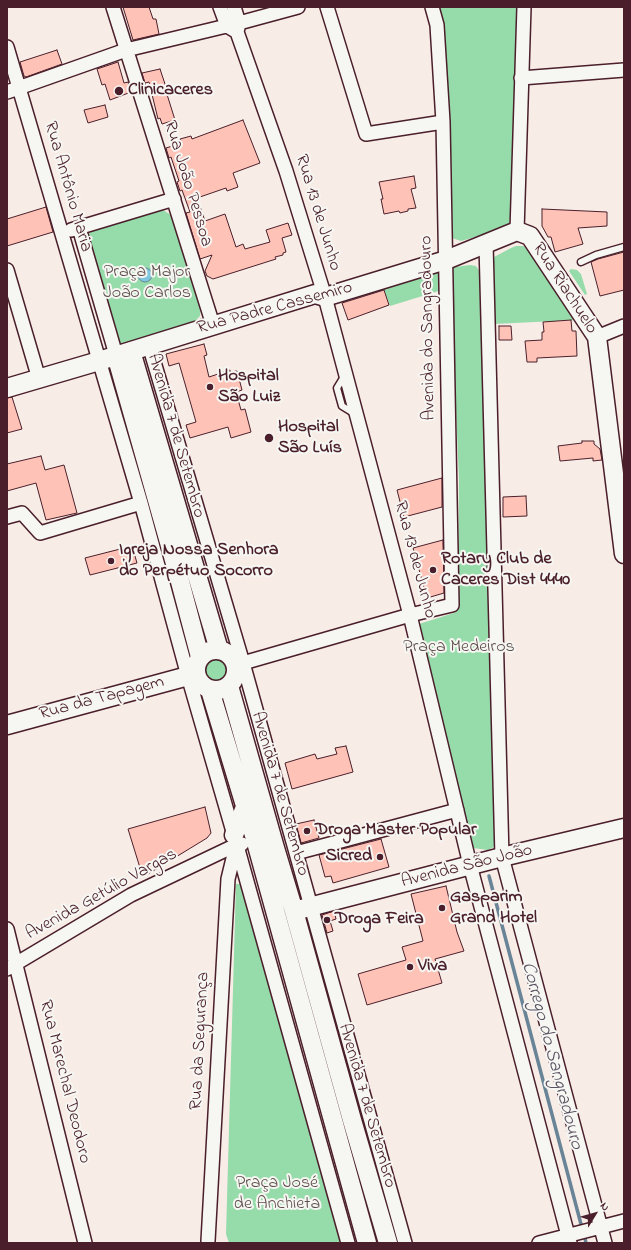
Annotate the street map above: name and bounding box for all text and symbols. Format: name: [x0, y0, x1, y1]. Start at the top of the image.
place label: Clinicaceres: [128, 80, 213, 102]
marker: Clinicaceres: [113, 85, 125, 97]
street label: Rua Antônio Maria: [38, 119, 96, 255]
street label: Rua João Pessoa: [158, 119, 216, 249]
street label: Rua 13 de Junho: [289, 152, 345, 274]
street label: Avenida do Sangradouro: [417, 235, 441, 421]
street label: Rua Riachuelo: [526, 239, 602, 339]
park label: Praça Major João Carlos: [103, 262, 191, 304]
street label: Rua Padre Cassemiro: [195, 278, 355, 340]
street label: Avenida 7 de Setembro: [141, 351, 209, 521]
place label: Hospital São Luiz: [218, 366, 280, 408]
marker: Hospital São Luiz: [205, 382, 215, 392]
place label: Hospital São Luís: [278, 417, 342, 460]
marker: Hospital São Luís: [263, 432, 275, 444]
street label: Rua 13 de Junho: [388, 499, 440, 621]
place label: Igreja Nossa Senhora do Perpétuo Socorro: [119, 540, 279, 582]
place label: Rotary Club de Caceres Dist 4440: [441, 549, 570, 592]
marker: Igreja Nossa Senhora do Perpétuo Socorro: [106, 556, 116, 566]
marker: Rotary Club de Caceres Dist 4440: [428, 565, 438, 575]
park label: Praça Medeiros: [403, 637, 515, 659]
street label: Rua da Tapagem: [37, 672, 167, 726]
street label: Avenida 7 de Setembro: [245, 709, 313, 879]
place label: Droga Master Popular: [315, 820, 477, 842]
marker: Droga Master Popular: [302, 826, 312, 836]
street label: Avenida São João: [399, 840, 535, 894]
street label: Avenida Getúlio Vargas: [23, 844, 181, 946]
place label: Sicred: [325, 846, 372, 868]
marker: Sicred: [375, 852, 385, 862]
place label: Gasparim Grand Hotel: [450, 887, 537, 930]
marker: Gasparim Grand Hotel: [437, 903, 447, 913]
place label: Droga Feira: [335, 909, 424, 931]
marker: Droga Feira: [322, 915, 332, 925]
place label: Viva: [418, 956, 447, 978]
water label: Corrego do Sangradouro: [515, 960, 587, 1152]
marker: Viva: [405, 962, 415, 972]
street label: Rua da Segurança: [187, 971, 215, 1111]
street label: Rua Marechal Deodoro: [33, 998, 95, 1166]
street label: Avenida 7 de Setembro: [332, 1021, 400, 1191]
park label: Praça José de Anchieta: [234, 1173, 320, 1216]
north arrow: [575, 1194, 615, 1234]
text: N: [596, 1199, 613, 1215]

